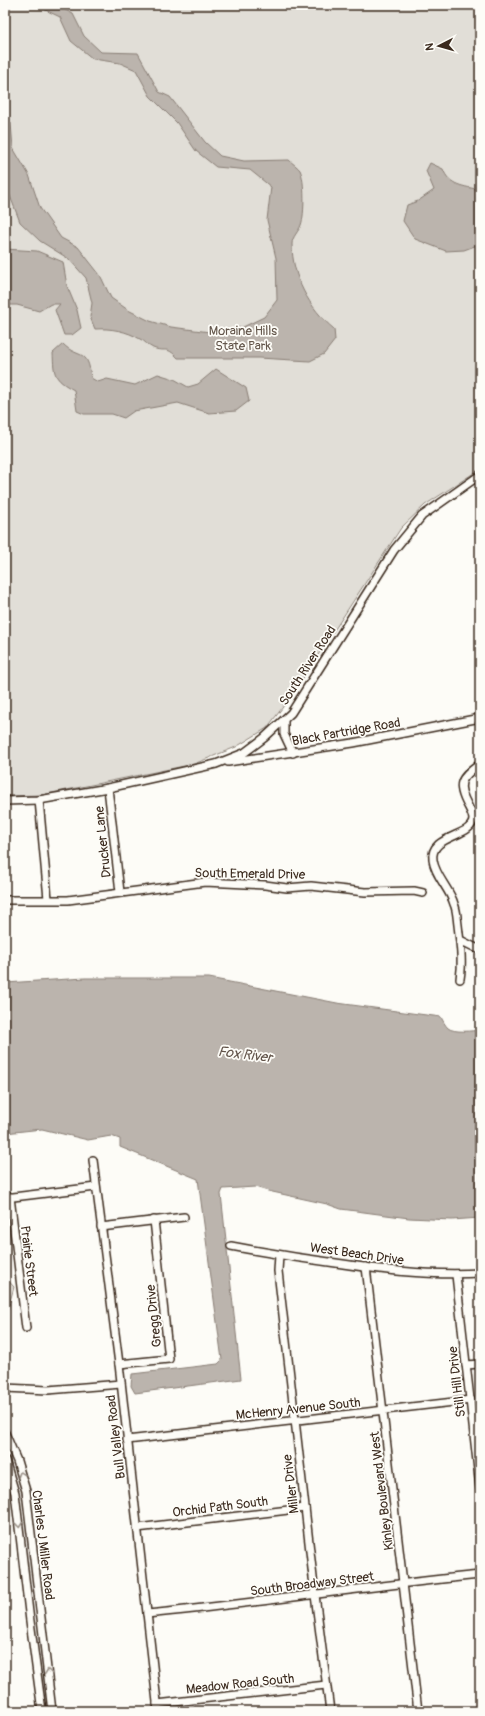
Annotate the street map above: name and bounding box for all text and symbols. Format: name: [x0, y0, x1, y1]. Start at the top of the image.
north arrow: [419, 26, 459, 66]
text: N: [423, 42, 436, 51]
park label: Moraine Hills State Park: [209, 323, 277, 354]
street label: South River Road: [276, 623, 340, 709]
street label: Black Partridge Road: [291, 715, 402, 749]
street label: Drucker Lane: [91, 805, 115, 879]
street label: South Emerald Drive: [194, 865, 306, 883]
water label: Fox River: [217, 1043, 275, 1066]
street label: Prairie Street: [17, 1225, 41, 1298]
street label: West Beach Drive: [309, 1239, 405, 1269]
street label: Gregg Drive: [143, 1283, 165, 1348]
street label: Still Hill Drive: [445, 1345, 469, 1418]
street label: Bull Valley Road: [103, 1394, 129, 1480]
street label: McHenry Avenue South: [235, 1394, 361, 1424]
street label: Kinley Boulevard West: [367, 1430, 397, 1551]
street label: Miller Drive: [279, 1453, 303, 1514]
one-way arrow: [17, 1471, 26, 1478]
street label: Charles J Miller Road: [28, 1489, 58, 1601]
street label: Orchid Path South: [171, 1493, 269, 1521]
one-way arrow: [14, 1522, 23, 1528]
street label: South Broadway Street: [249, 1568, 376, 1600]
one-way arrow: [44, 1669, 53, 1675]
street label: Meadow Road South: [185, 1670, 295, 1698]

